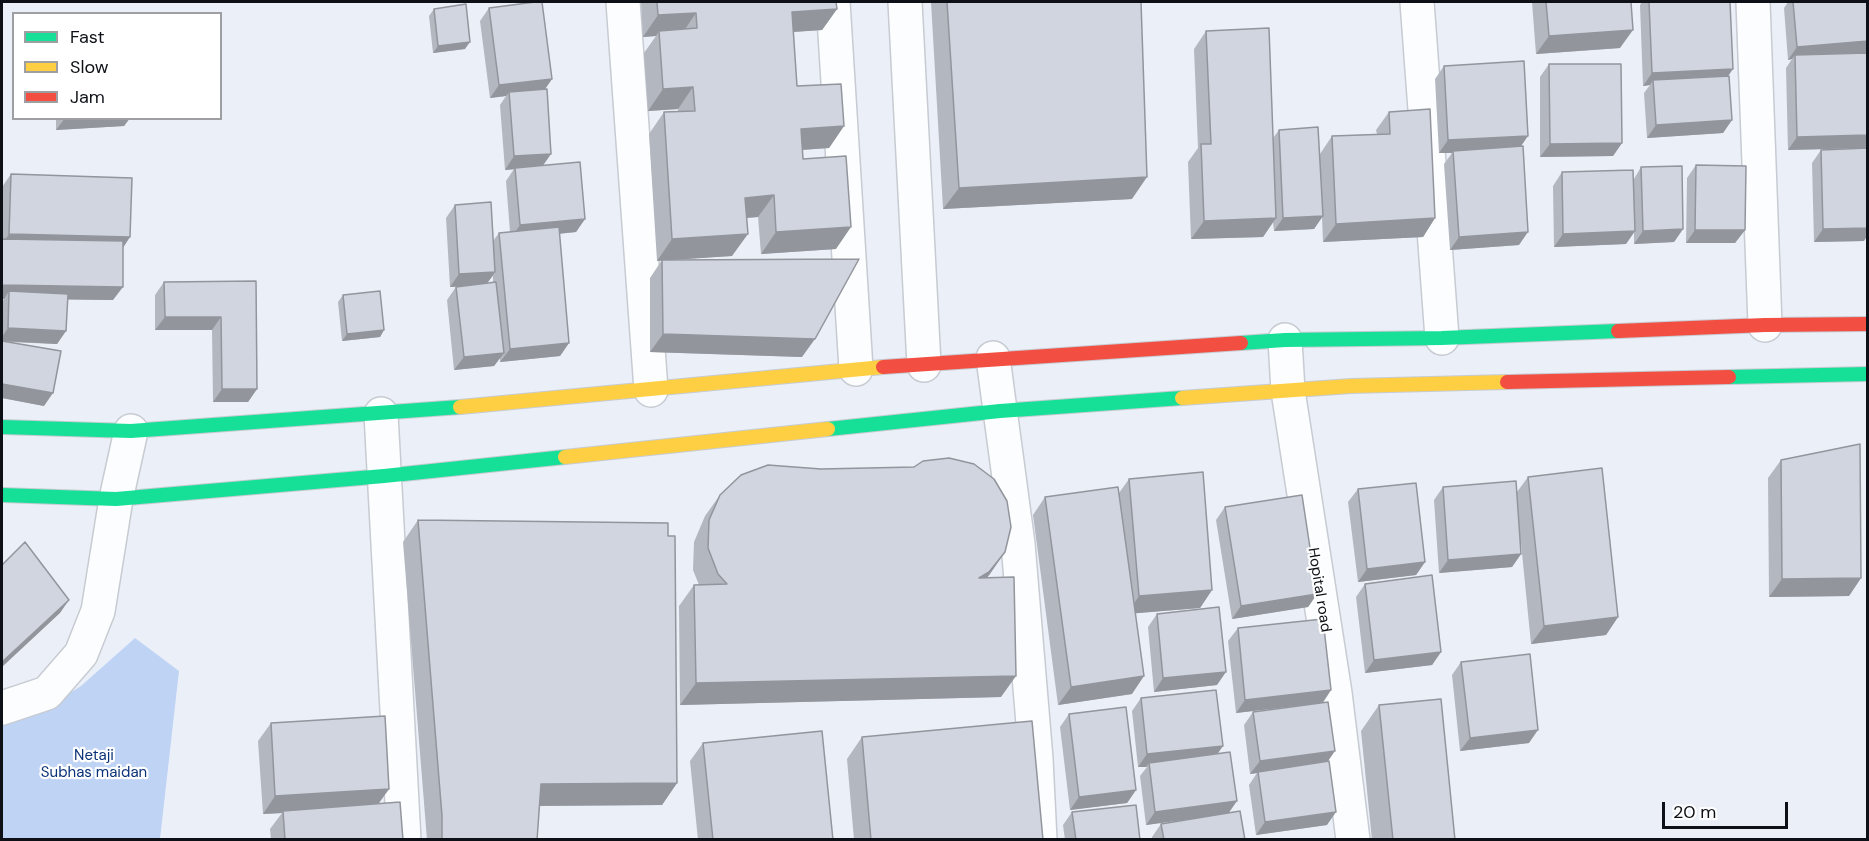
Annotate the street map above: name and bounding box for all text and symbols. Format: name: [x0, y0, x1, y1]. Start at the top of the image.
legend: [12, 12, 222, 120]
text: Fast: [70, 25, 105, 49]
text: Slow: [70, 55, 109, 79]
text: Jam: [70, 85, 105, 109]
street label: Hopital road: [1303, 547, 1335, 633]
park label: Netaji Subhas maidan: [41, 747, 147, 782]
scale bar: [1665, 790, 1791, 828]
text: 20 m: [1673, 800, 1716, 824]

